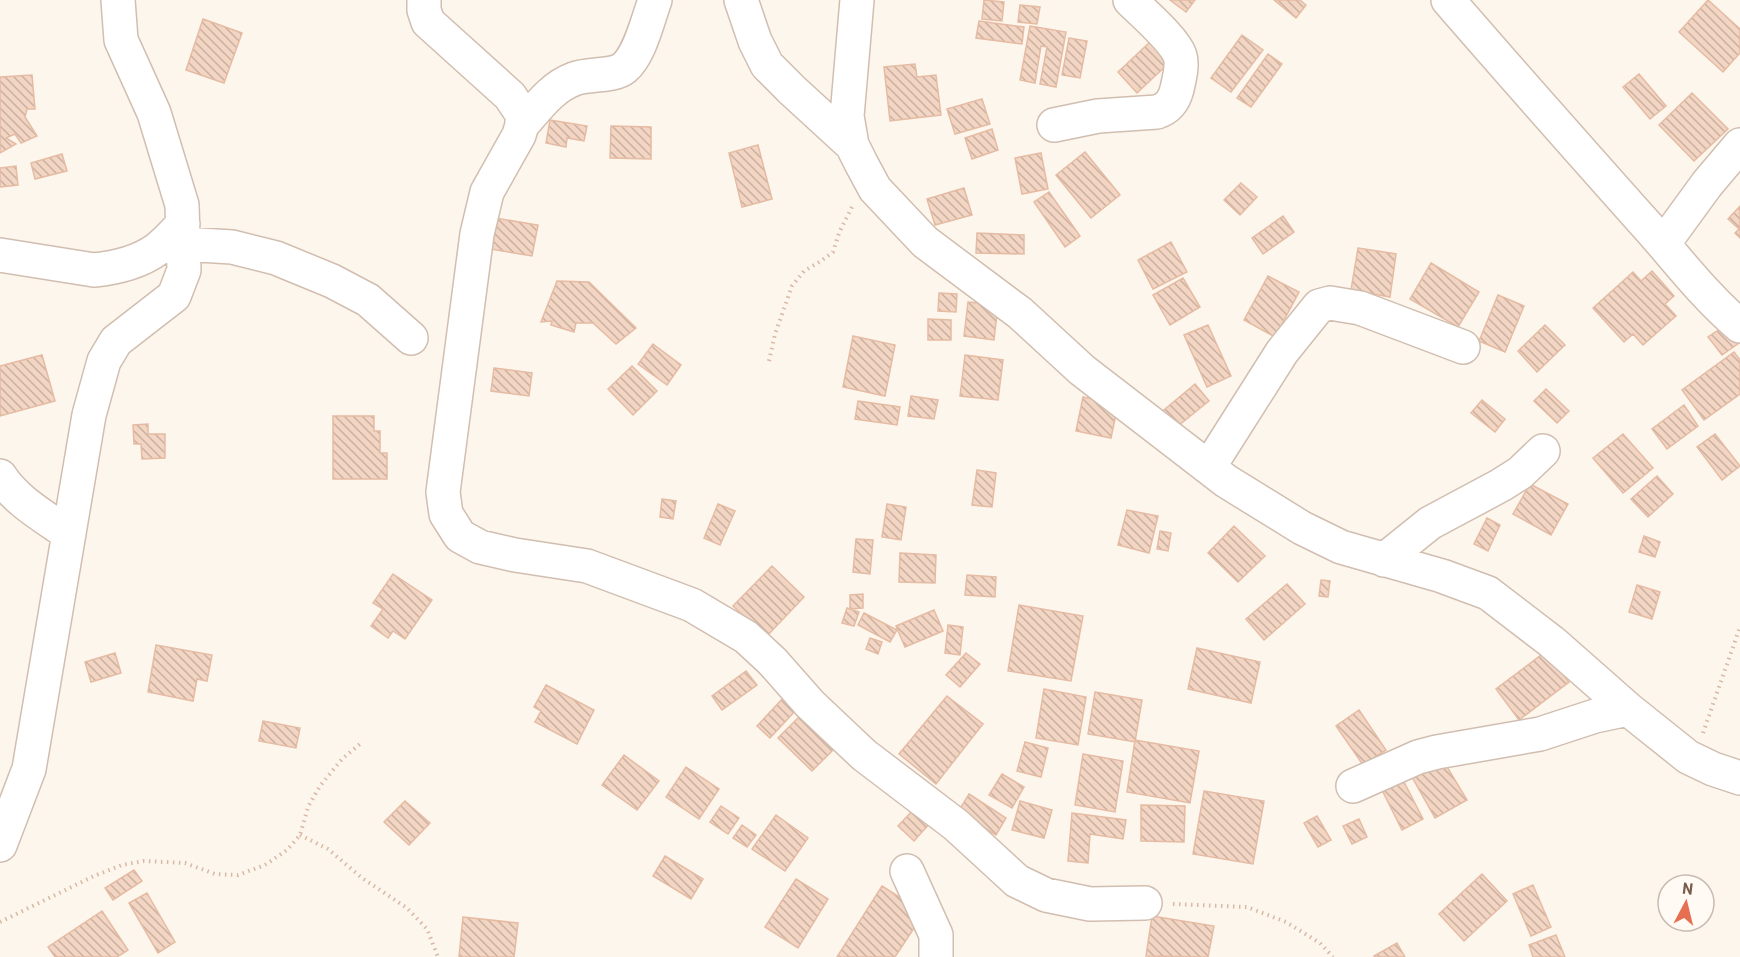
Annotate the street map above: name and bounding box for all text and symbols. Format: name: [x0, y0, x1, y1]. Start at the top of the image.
north arrow: [1656, 873, 1716, 933]
text: N: [1681, 878, 1694, 898]

